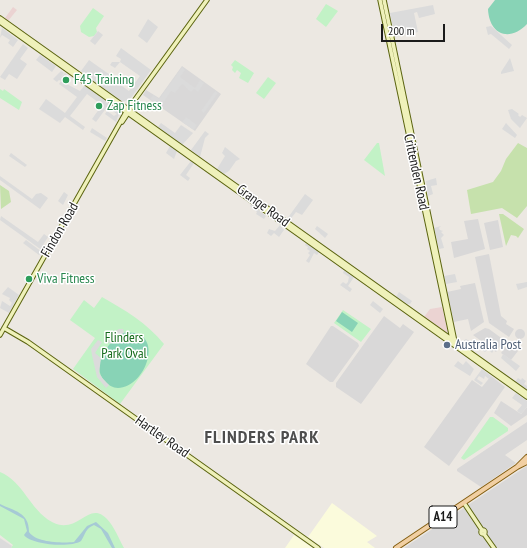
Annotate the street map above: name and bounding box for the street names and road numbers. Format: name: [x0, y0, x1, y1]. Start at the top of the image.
street label: Crittenden Road: [400, 132, 432, 212]
street label: Grange Road: [233, 181, 293, 231]
street label: Findon Road: [38, 200, 82, 260]
street label: Hartley Road: [132, 412, 192, 462]
road number: A14: [429, 506, 457, 528]

